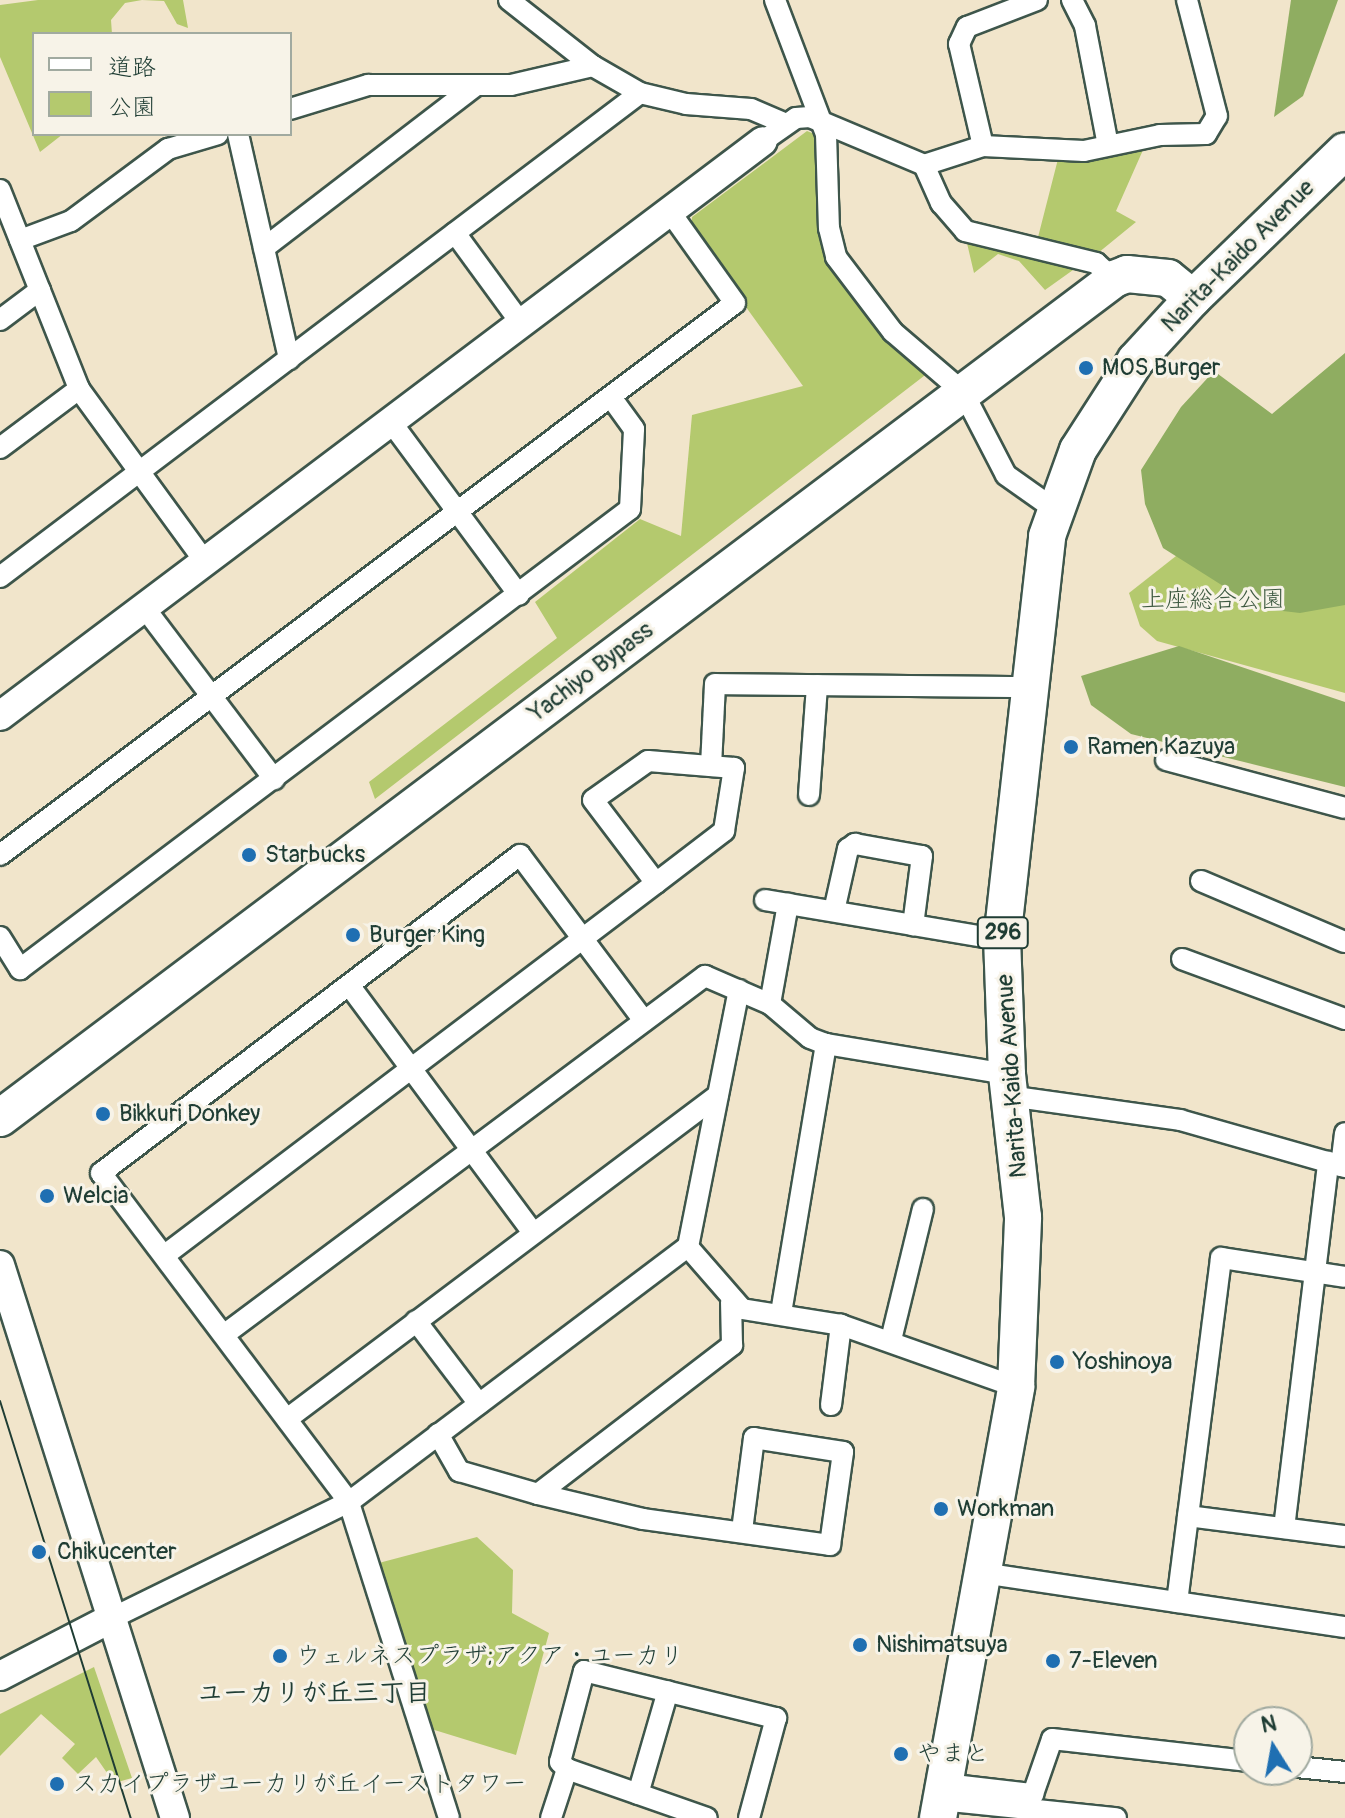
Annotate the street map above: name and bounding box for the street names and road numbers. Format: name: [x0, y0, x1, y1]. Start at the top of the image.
street label: Narita-Kaido Avenue: [1156, 174, 1320, 338]
street label: Yachiyo Bypass: [523, 616, 659, 728]
road number: 296: [975, 915, 1031, 951]
street label: Narita-Kaido Avenue: [991, 973, 1033, 1179]

